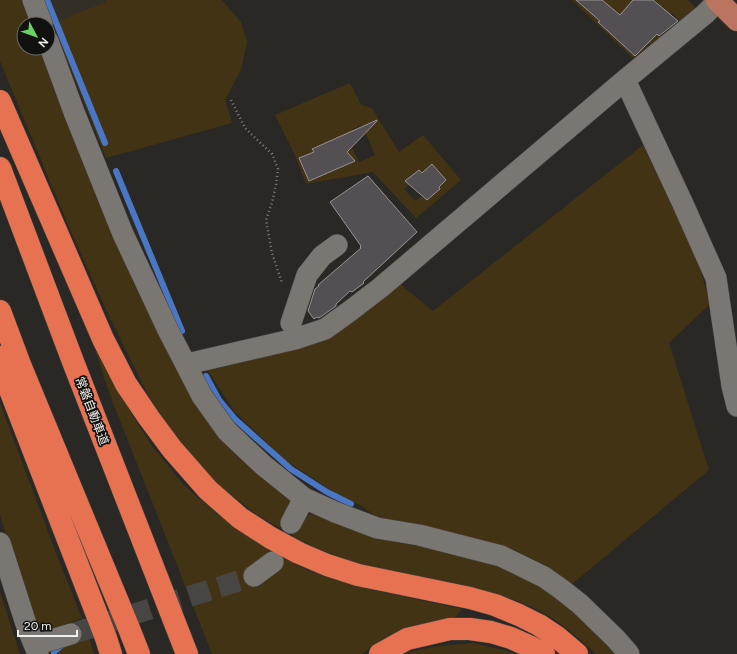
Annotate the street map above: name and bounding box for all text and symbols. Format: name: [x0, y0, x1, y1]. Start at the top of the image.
north arrow: [16, 16, 56, 56]
text: N: [35, 35, 51, 50]
street label: 常磐自動車道: [73, 375, 111, 447]
scale bar: [18, 612, 77, 638]
text: 20 m: [24, 619, 52, 633]

